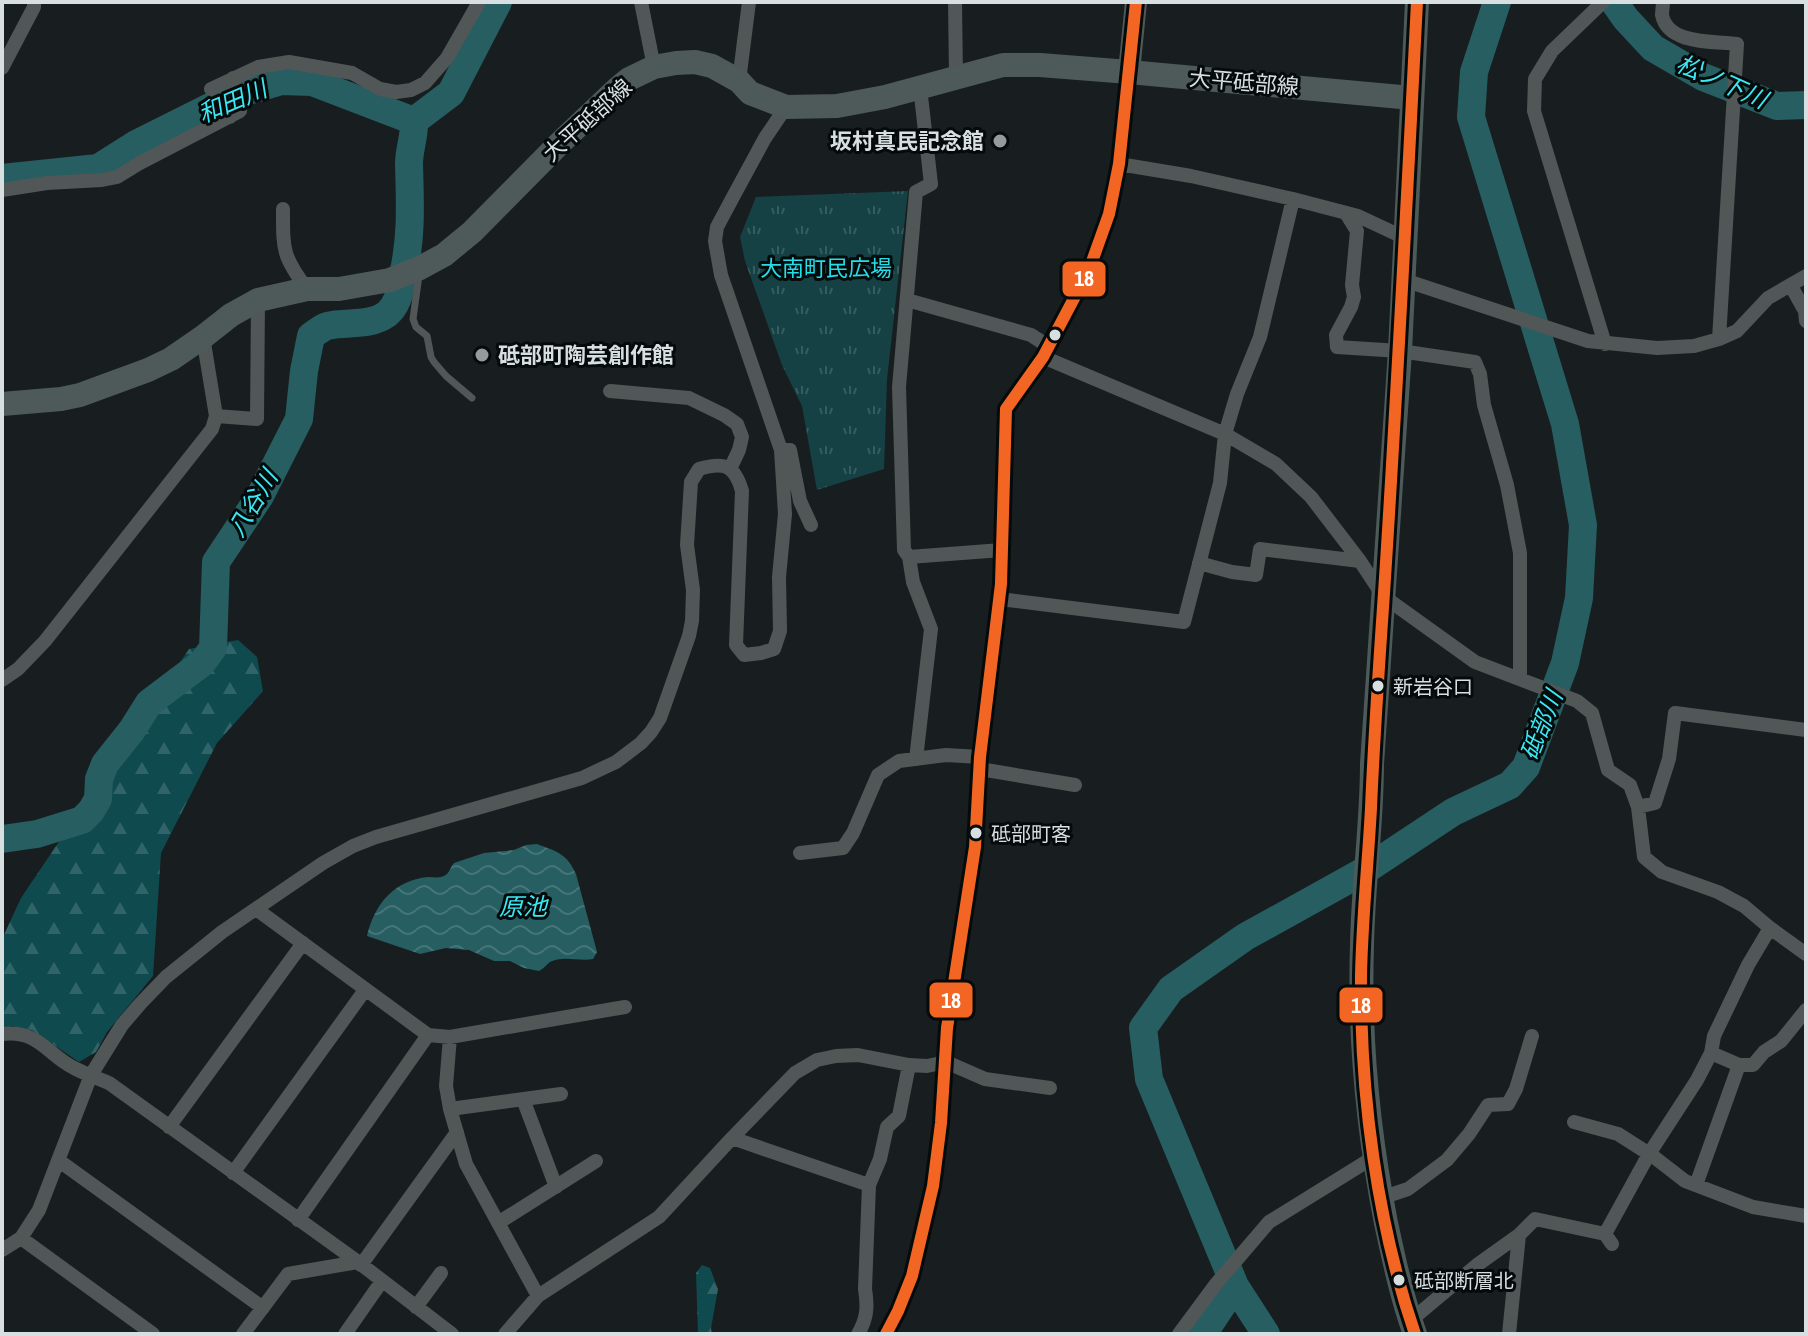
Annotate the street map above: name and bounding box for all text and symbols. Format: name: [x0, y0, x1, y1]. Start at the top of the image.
water label: 松ノ下川: [1672, 47, 1775, 116]
street label: 大平砥部線: [1188, 62, 1300, 102]
water label: 和田川: [193, 71, 274, 130]
street label: 大平砥部線: [536, 72, 638, 168]
place label: 坂村真民記念館: [830, 126, 984, 156]
marker: 坂村真民記念館: [991, 132, 1009, 150]
park label: 大南町民広場: [760, 253, 892, 283]
line badge: 18: [1061, 260, 1107, 298]
text: 18: [1074, 263, 1094, 293]
unlabelled marker: [1047, 327, 1063, 343]
place label: 砥部町陶芸創作館: [498, 340, 674, 370]
marker: 砥部町陶芸創作館: [473, 346, 491, 364]
water label: 八谷川: [220, 461, 286, 542]
place label: 新岩谷口: [1393, 673, 1473, 700]
marker: 新岩谷口: [1370, 678, 1386, 694]
water label: 砥部川: [1513, 683, 1570, 764]
place label: 砥部町客: [991, 820, 1071, 847]
marker: 砥部町客: [968, 825, 984, 841]
water label: 原池: [499, 890, 549, 922]
line badge: 18: [928, 981, 974, 1019]
text: 18: [941, 985, 961, 1015]
line badge: 18: [1338, 986, 1384, 1024]
text: 18: [1351, 990, 1371, 1020]
place label: 砥部断層北: [1414, 1267, 1514, 1294]
marker: 砥部断層北: [1391, 1272, 1407, 1288]

